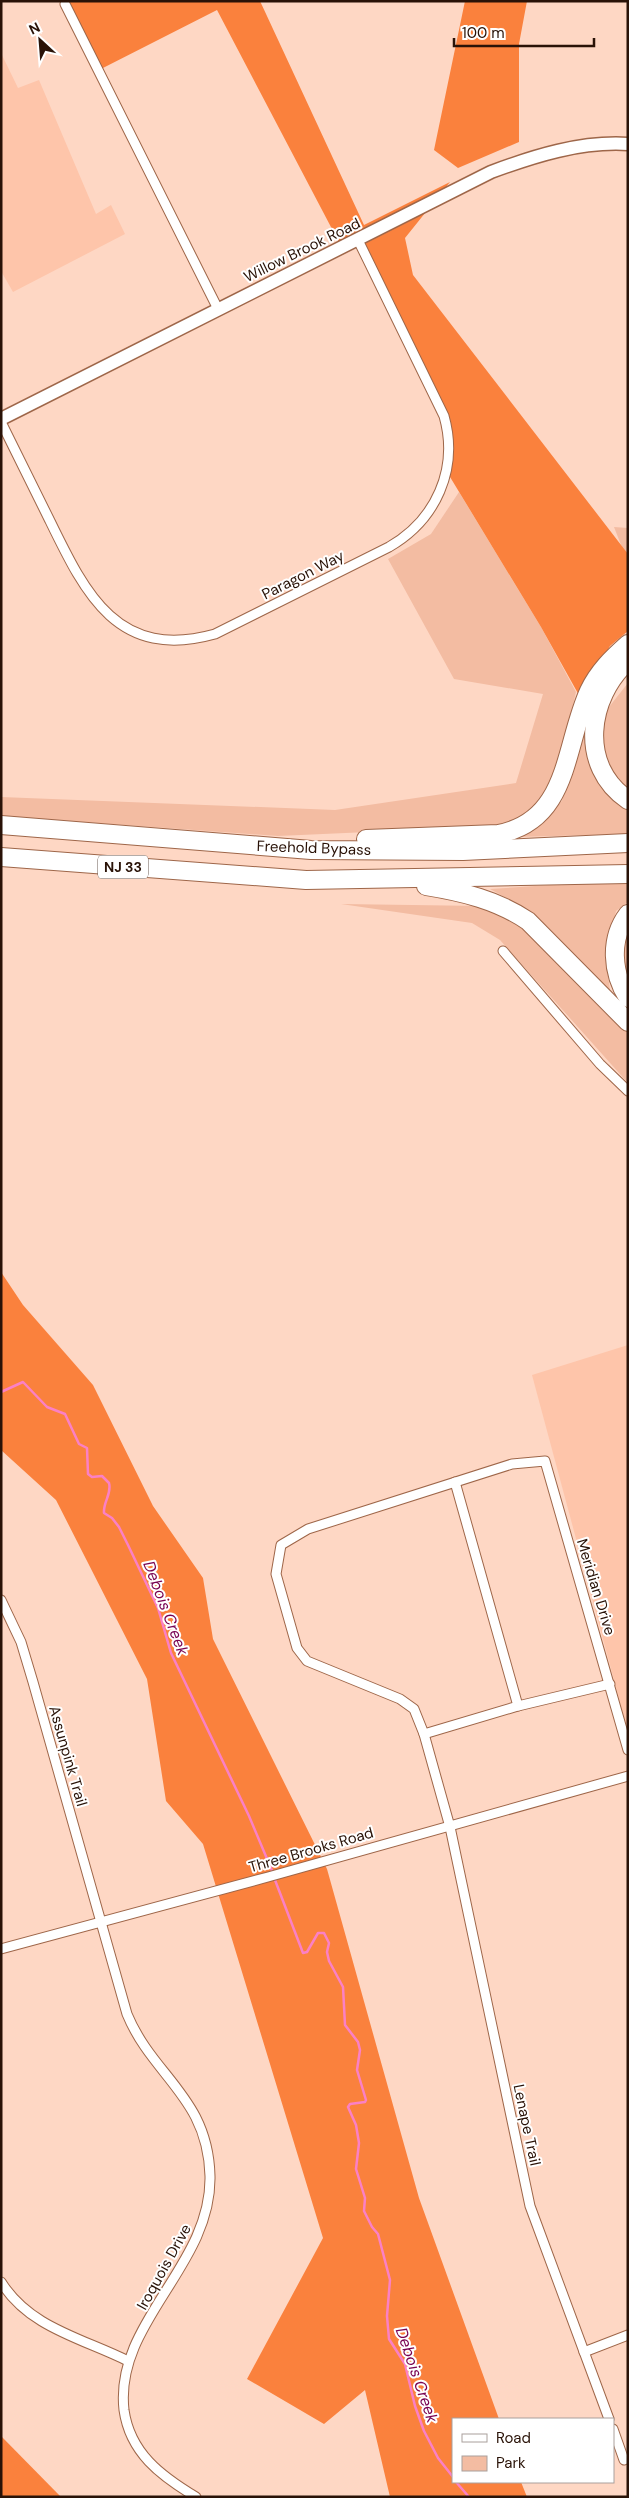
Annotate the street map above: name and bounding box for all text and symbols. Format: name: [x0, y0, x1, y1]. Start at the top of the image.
north arrow: [15, 15, 65, 65]
scale bar: [454, 15, 594, 47]
text: N: [26, 18, 43, 39]
text: 100 m: [462, 23, 505, 43]
street label: Willow Brook Road: [240, 213, 364, 287]
street label: Paragon Way: [258, 545, 348, 604]
street label: Freehold Bypass: [256, 836, 372, 860]
road number: NJ 33: [98, 856, 148, 879]
street label: Meridian Drive: [572, 1536, 620, 1638]
water label: Debois Creek: [138, 1558, 194, 1659]
street label: Assunpink Trail: [44, 1703, 92, 1809]
street label: Three Brooks Road: [246, 1823, 376, 1877]
street label: Lenape Trail: [509, 2082, 545, 2168]
street label: Iroquois Drive: [132, 2221, 196, 2313]
water label: Debois Creek: [391, 2324, 443, 2426]
legend: [452, 2418, 614, 2483]
text: Road: [496, 2428, 531, 2448]
text: Park: [496, 2453, 526, 2473]

